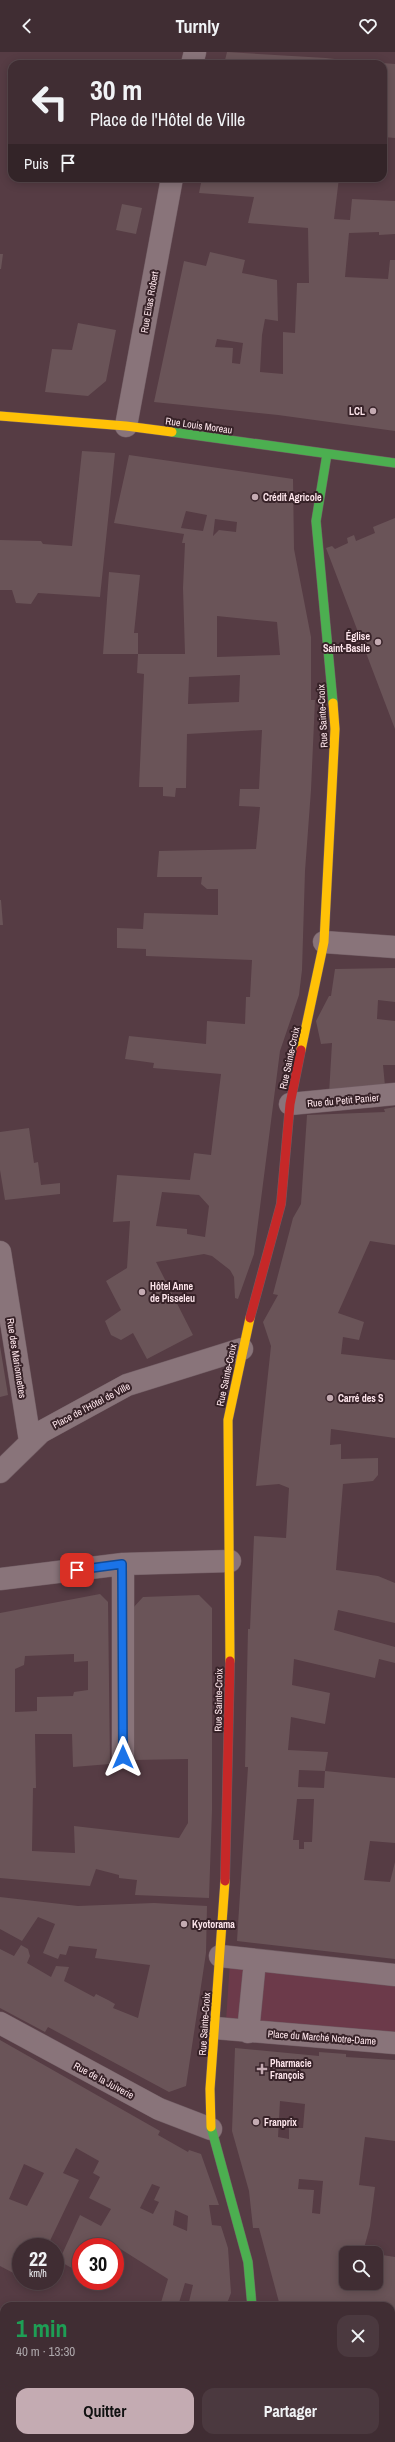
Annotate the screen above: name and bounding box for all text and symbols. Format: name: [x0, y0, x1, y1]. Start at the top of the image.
text: Turnly: [175, 14, 220, 39]
icon: back: [16, 15, 38, 37]
icon: heart: [357, 15, 379, 37]
text: 30 m: [90, 71, 142, 109]
icon: left: [24, 76, 76, 128]
text: Place de l'Hôtel de Ville: [90, 107, 245, 132]
icon: arrive: [57, 152, 79, 174]
text: Puis: [24, 153, 49, 174]
street label: Rue Elias Robert: [138, 270, 161, 334]
place label: LCL: [349, 405, 365, 418]
marker: LCL: [368, 406, 378, 416]
street label: Rue Louis Moreau: [165, 414, 233, 437]
place label: Crédit Agricole: [263, 491, 322, 504]
marker: Crédit Agricole: [250, 492, 260, 502]
place label: Église Saint-Basile: [323, 630, 370, 655]
marker: Église Saint-Basile: [373, 637, 383, 647]
street label: Rue Sainte-Croix: [314, 683, 331, 748]
street label: Rue Sainte-Croix: [277, 1025, 303, 1090]
street label: Rue du Petit Panier: [307, 1091, 380, 1110]
place label: Hôtel Anne de Pisseleu: [150, 1280, 195, 1305]
marker: Hôtel Anne de Pisseleu: [137, 1287, 147, 1297]
street label: Rue des Marionnettes: [4, 1317, 29, 1399]
street label: Rue Sainte-Croix: [214, 1342, 240, 1407]
street label: Place de l'Hôtel de Ville: [50, 1379, 133, 1431]
place label: Carré des S: [338, 1392, 384, 1405]
marker: Carré des S: [325, 1393, 335, 1403]
pin: [60, 1553, 94, 1587]
icon: arrive: [66, 1559, 88, 1581]
street label: Rue Sainte-Croix: [211, 1667, 226, 1732]
position arrow: [102, 1736, 144, 1778]
place label: Kyotorama: [192, 1918, 235, 1931]
marker: Kyotorama: [179, 1919, 189, 1929]
street label: Rue Sainte-Croix: [196, 1991, 213, 2056]
street label: Place du Marché Notre-Dame: [267, 2027, 377, 2048]
place label: Pharmacie François: [270, 2057, 312, 2082]
street label: Rue de la Juiverie: [71, 2059, 137, 2102]
marker: Pharmacie François: [257, 2064, 267, 2074]
place label: Franprix: [264, 2116, 297, 2129]
marker: Franprix: [251, 2117, 261, 2127]
speed limit sign: 30: [72, 2238, 124, 2290]
text: 22: [29, 2245, 47, 2272]
map controls: [339, 2246, 383, 2290]
button: search: [339, 2246, 383, 2290]
text: km/h: [29, 2267, 47, 2280]
text: 1 min: [16, 2312, 67, 2344]
button: close: [337, 2315, 379, 2357]
text: 40 m · 13:30: [16, 2343, 75, 2360]
button: Quitter: [16, 2388, 194, 2434]
button: Partager: [202, 2388, 379, 2434]

